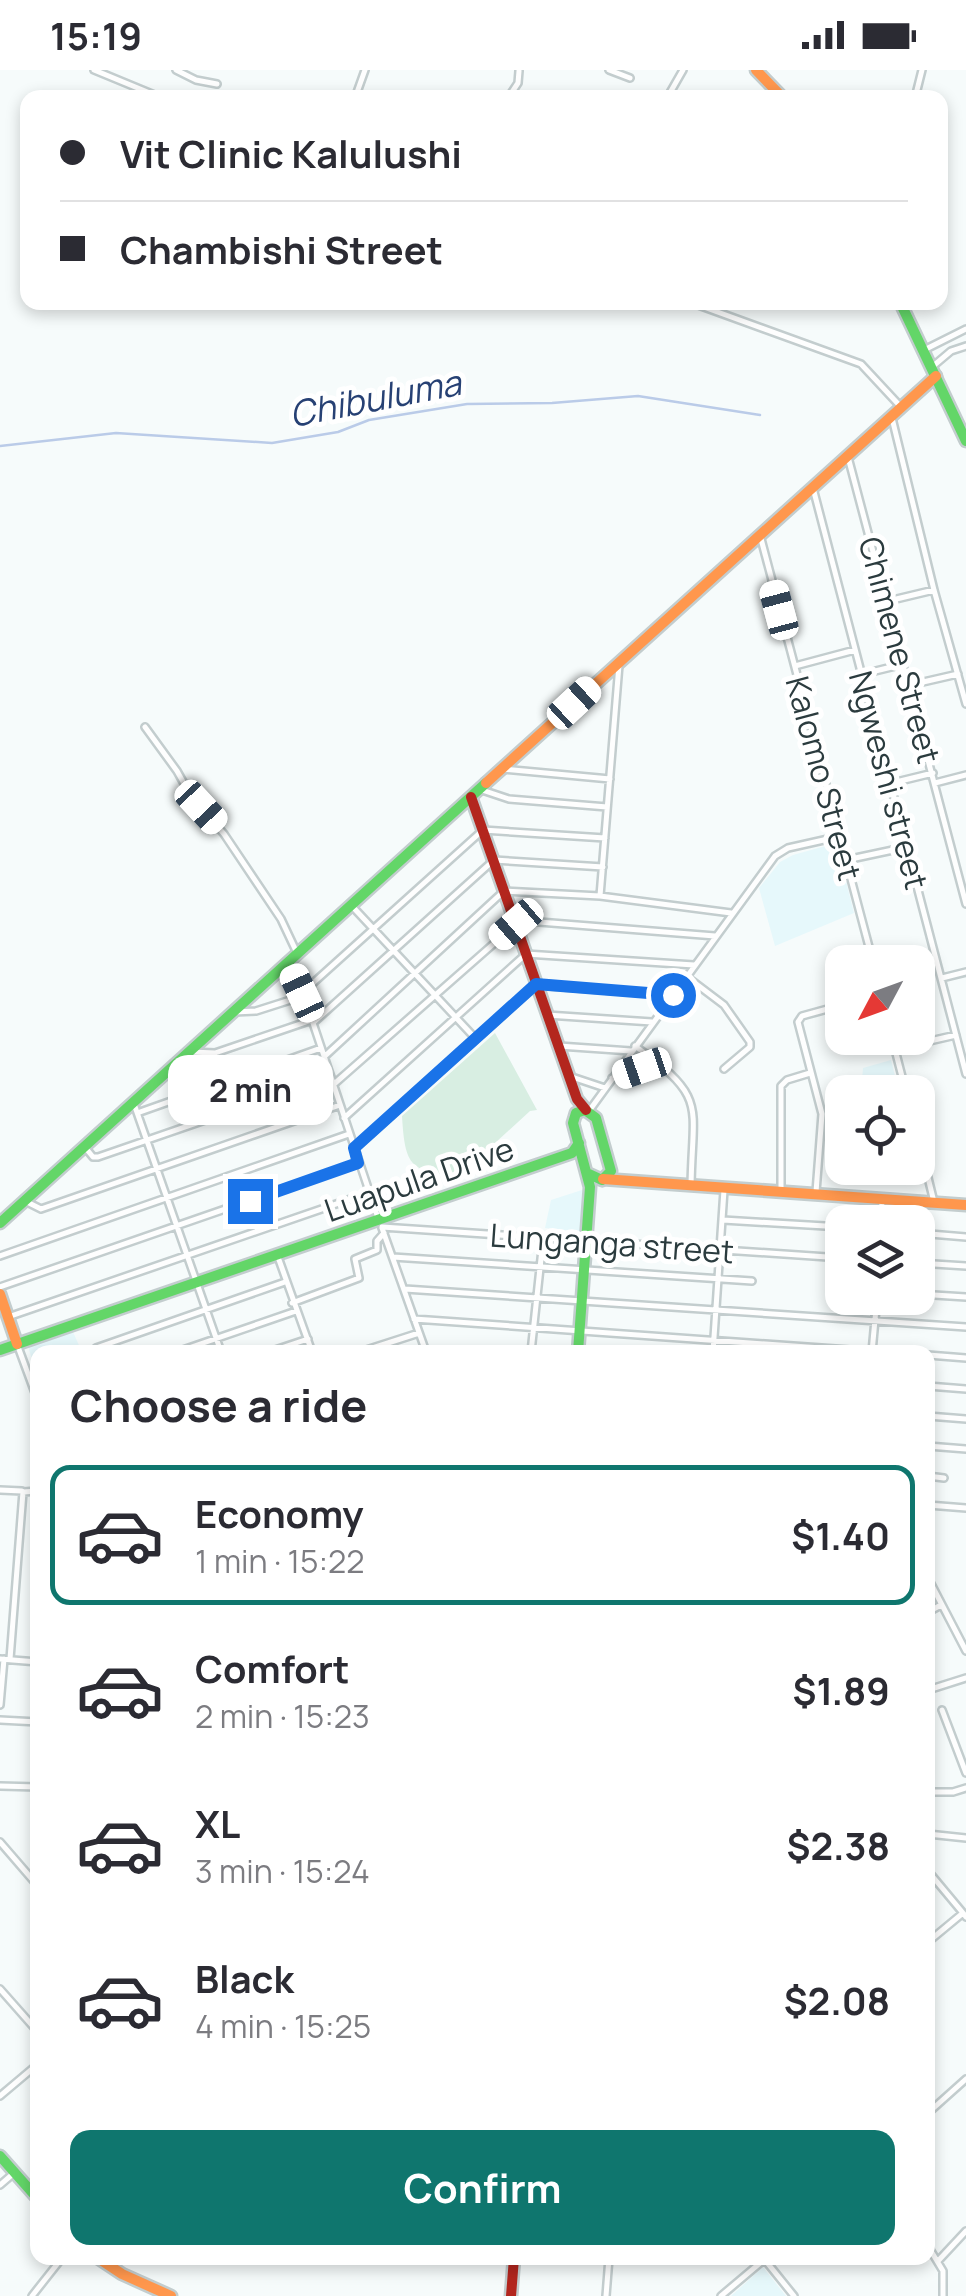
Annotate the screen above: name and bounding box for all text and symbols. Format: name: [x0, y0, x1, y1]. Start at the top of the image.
text: 15:19: [50, 9, 142, 61]
text: Vit Clinic Kalulushi: [120, 127, 462, 179]
text: Chambishi Street: [120, 223, 443, 275]
water label: Chibuluma: [285, 358, 466, 438]
street label: Chimene Street: [849, 532, 951, 768]
car: [757, 577, 801, 643]
street label: Ngweshi street: [839, 666, 939, 894]
street label: Kalomo Street: [776, 671, 872, 885]
car: [542, 672, 606, 734]
car: [170, 775, 232, 839]
car: [484, 893, 548, 955]
north arrow: [825, 945, 935, 1055]
map controls: [825, 945, 935, 1315]
car: [276, 959, 328, 1027]
route start: [651, 973, 696, 1018]
car: [609, 1044, 675, 1092]
callout: 2 min: [168, 1056, 332, 1126]
text: 2 min: [209, 1068, 292, 1112]
button: locate: [825, 1075, 935, 1185]
street label: Luapula Drive: [318, 1126, 520, 1232]
route end: [228, 1179, 273, 1224]
button: layers: [825, 1205, 935, 1315]
street label: Lunganga street: [489, 1213, 735, 1273]
text: Choose a ride: [70, 1374, 367, 1436]
text: Economy: [195, 1487, 364, 1539]
icon: car: [75, 1490, 165, 1580]
text: $1.40: [791, 1509, 890, 1561]
text: 1 min · 15:22: [195, 1539, 365, 1583]
text: Comfort: [195, 1642, 349, 1694]
icon: car: [75, 1645, 165, 1735]
text: $1.89: [793, 1664, 890, 1716]
text: 2 min · 15:23: [195, 1694, 370, 1738]
text: XL: [195, 1797, 240, 1849]
icon: car: [75, 1800, 165, 1890]
text: $2.38: [787, 1819, 890, 1871]
text: 3 min · 15:24: [195, 1849, 370, 1893]
text: Black: [195, 1952, 294, 2004]
icon: car: [75, 1955, 165, 2045]
text: $2.08: [784, 1974, 890, 2026]
text: 4 min · 15:25: [195, 2004, 371, 2048]
button: Confirm: [70, 2130, 895, 2245]

